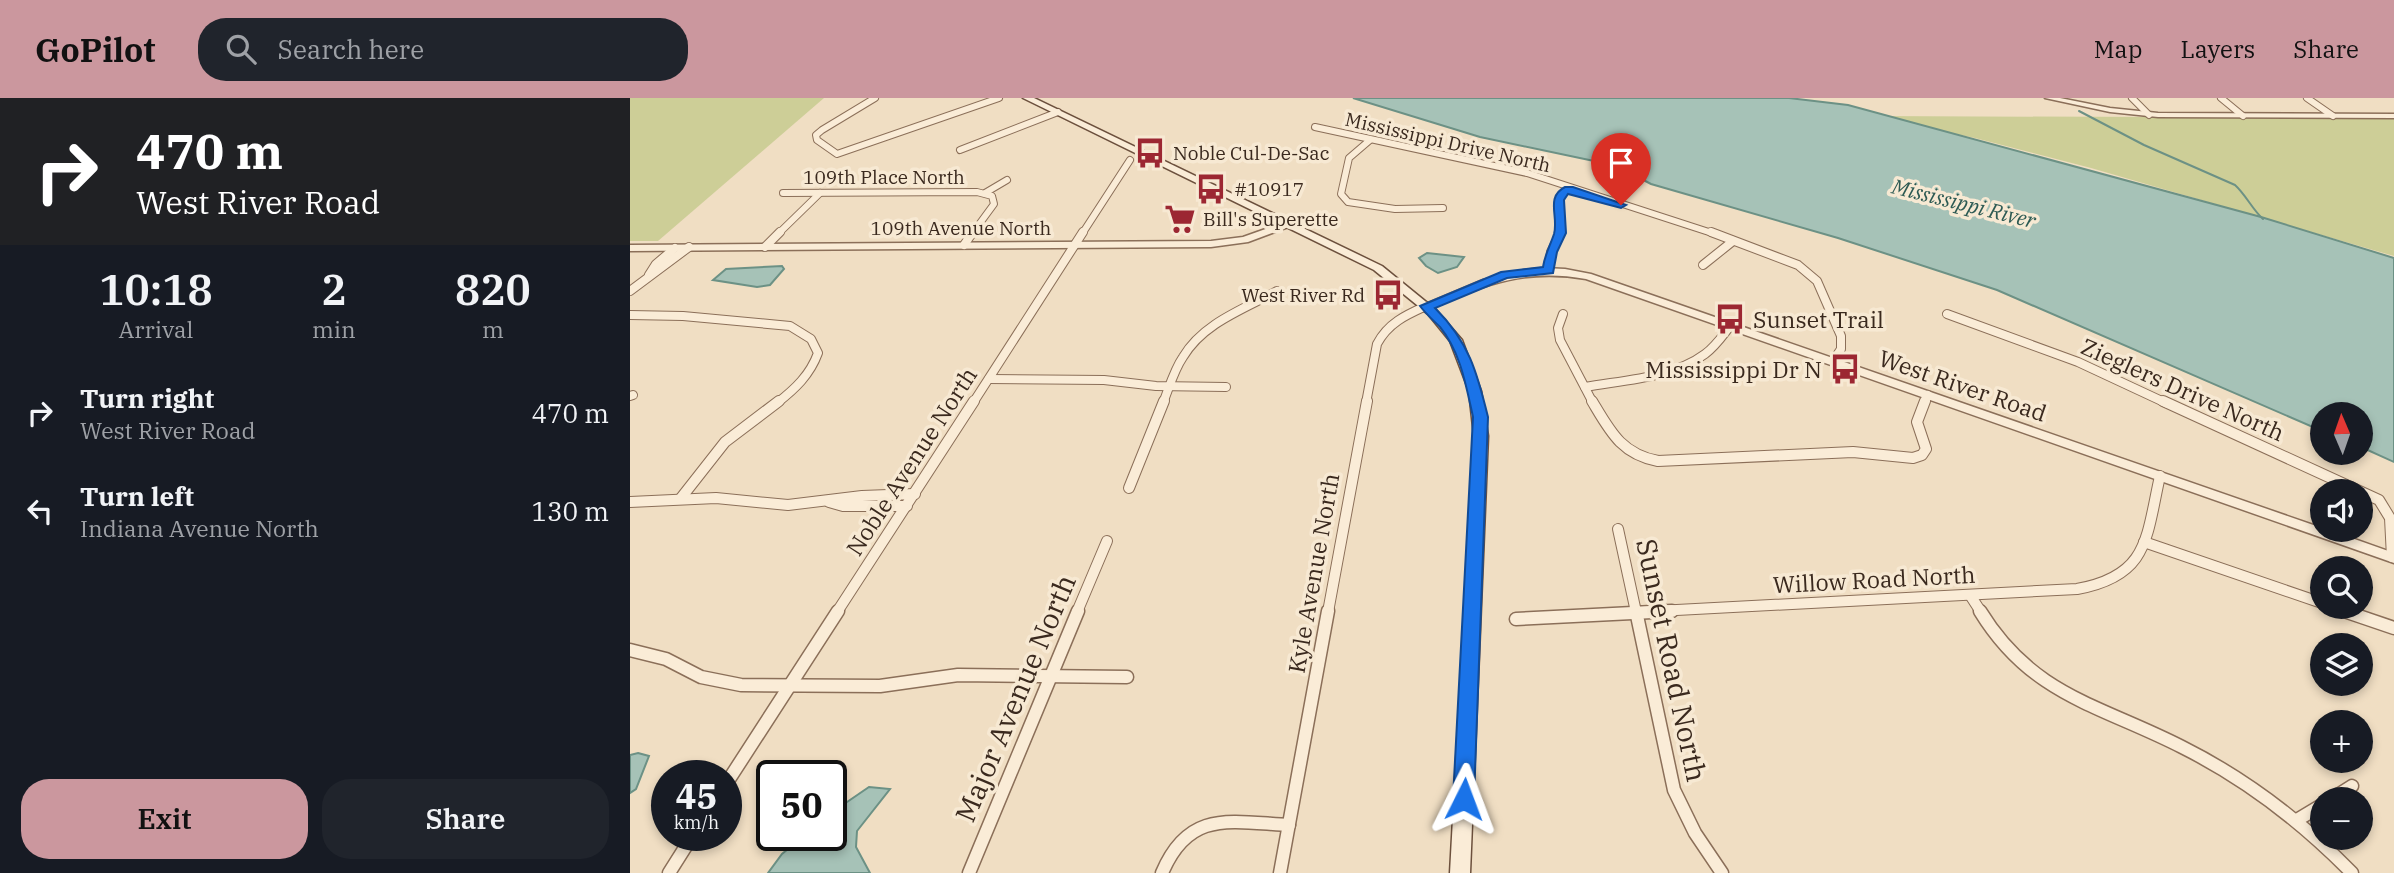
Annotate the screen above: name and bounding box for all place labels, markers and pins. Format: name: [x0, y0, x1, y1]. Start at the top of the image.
pin: [1591, 133, 1651, 205]
bus stop icon: Noble Cul-De-Sac: [1133, 136, 1167, 170]
place label: Noble Cul-De-Sac: [1173, 141, 1330, 165]
bus stop icon: #10917: [1194, 172, 1228, 206]
place label: #10917: [1234, 177, 1304, 201]
supermarket icon: Bill's Superette: [1163, 202, 1197, 236]
place label: Bill's Superette: [1203, 207, 1338, 231]
bus stop icon: West River Rd: [1371, 278, 1405, 312]
place label: West River Rd: [1241, 283, 1365, 307]
bus stop icon: Sunset Trail: [1713, 302, 1747, 336]
place label: Sunset Trail: [1753, 304, 1884, 334]
bus stop icon: Mississippi Dr N: [1828, 352, 1862, 386]
place label: Mississippi Dr N: [1645, 354, 1822, 384]

